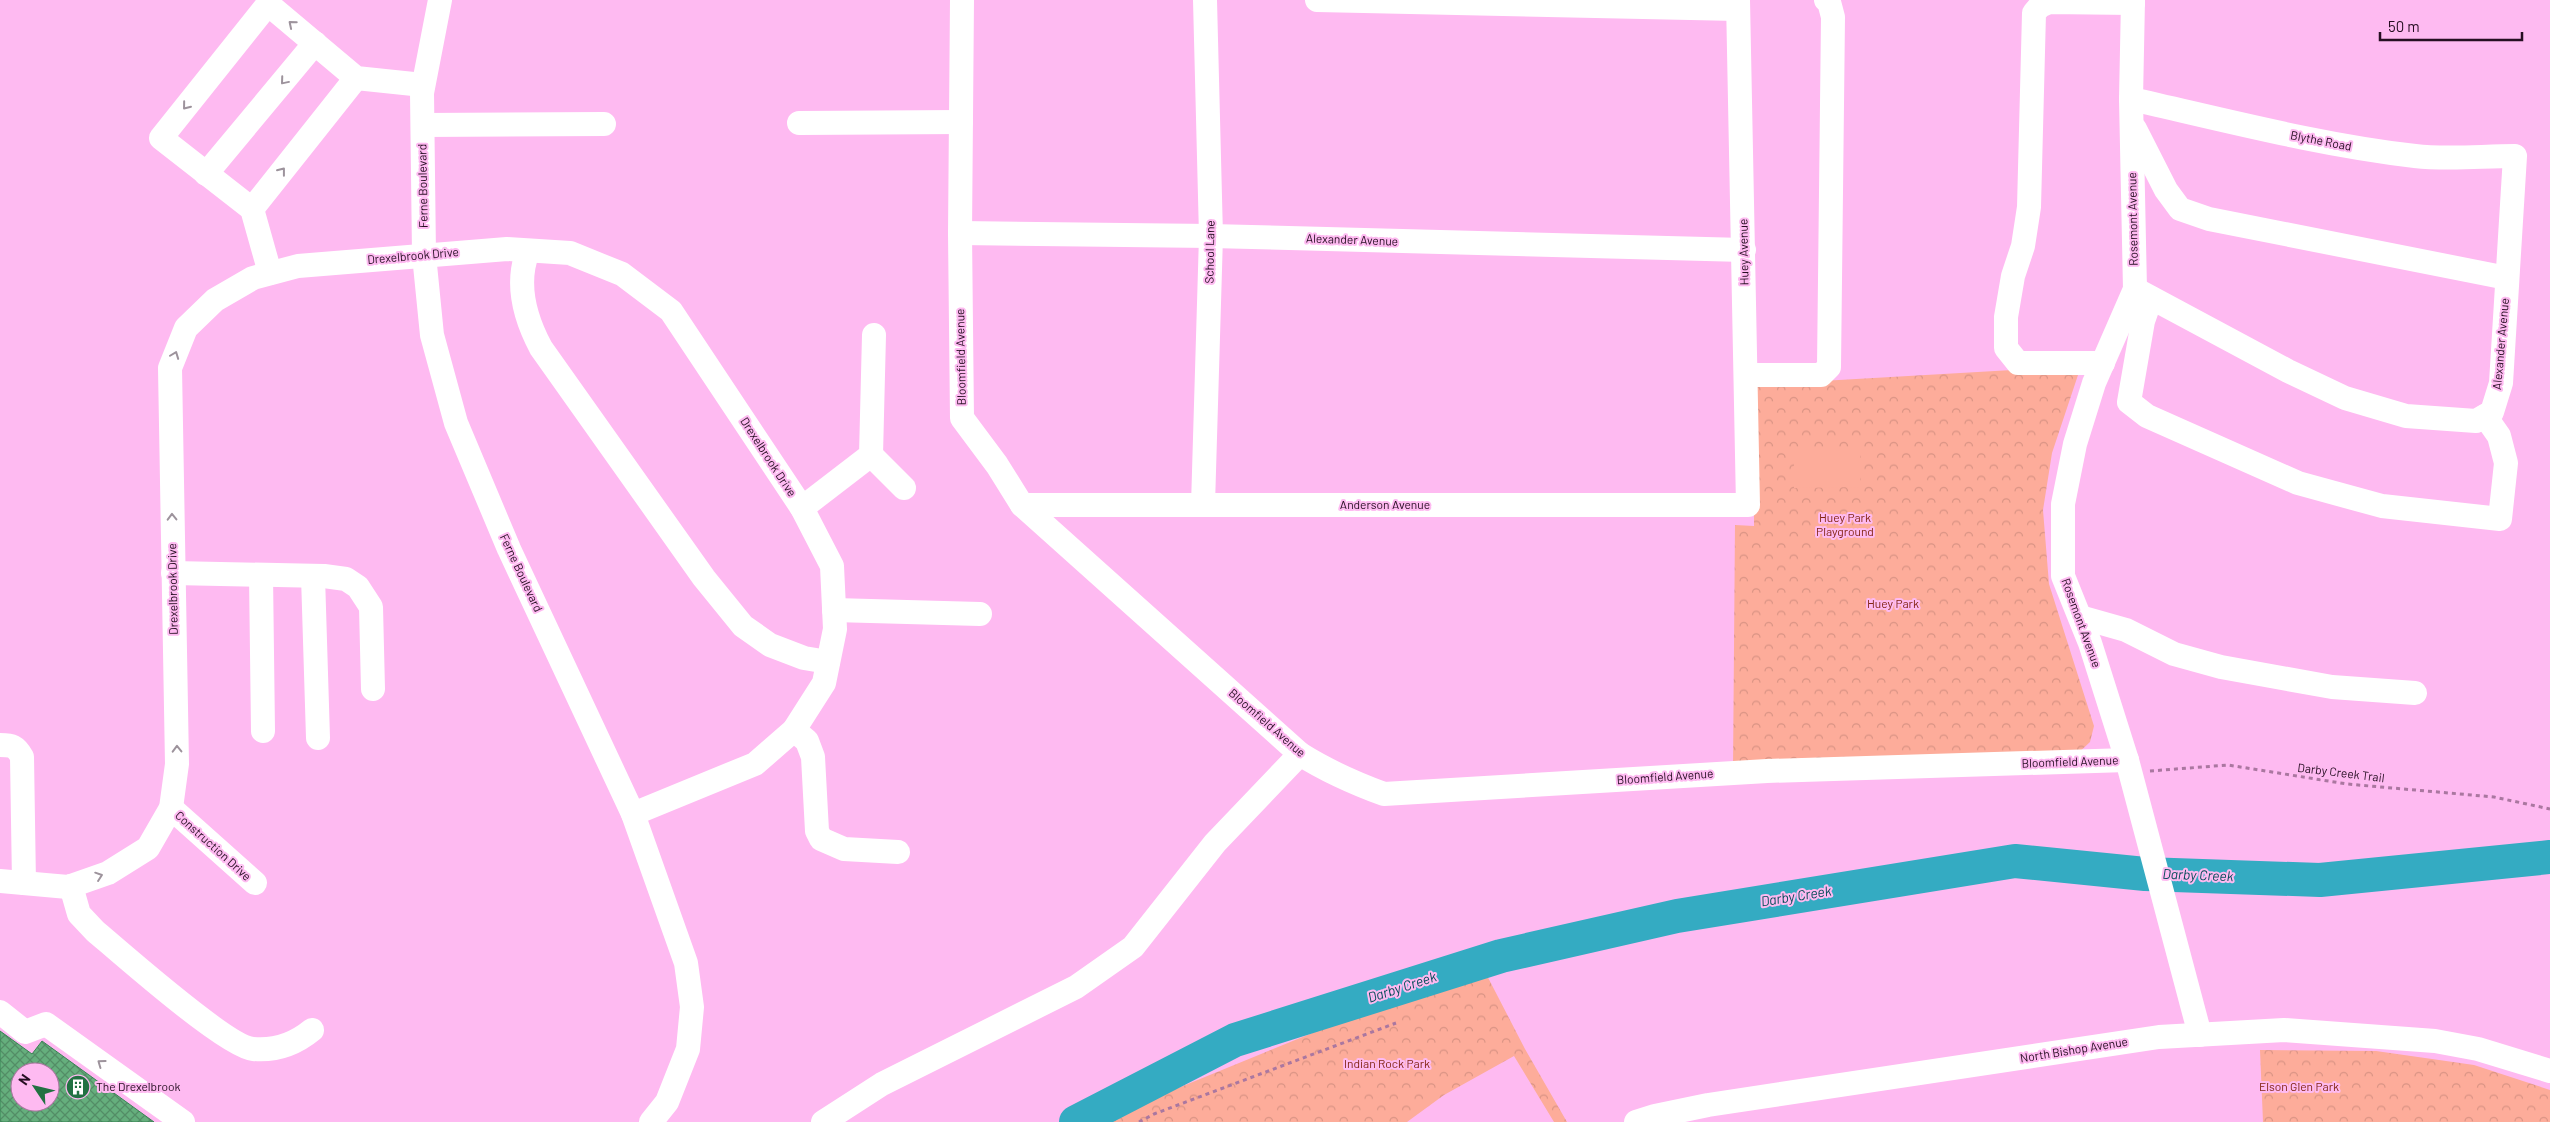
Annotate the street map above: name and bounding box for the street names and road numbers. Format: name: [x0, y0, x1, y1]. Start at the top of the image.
street label: Blythe Road: [2289, 127, 2353, 153]
street label: Ferne Boulevard: [414, 144, 430, 228]
street label: Rosemont Avenue: [2124, 172, 2140, 266]
street label: Huey Avenue: [1735, 219, 1751, 285]
street label: School Lane: [1201, 220, 1217, 284]
street label: Alexander Avenue: [1306, 230, 1398, 248]
street label: Drexelbrook Drive: [367, 244, 459, 266]
street label: Alexander Avenue: [2489, 297, 2511, 391]
street label: Bloomfield Avenue: [952, 308, 968, 406]
street label: Drexelbrook Drive: [738, 414, 800, 499]
street label: Anderson Avenue: [1340, 497, 1430, 511]
street label: Ferne Boulevard: [498, 531, 546, 614]
street label: Drexelbrook Drive: [164, 543, 180, 635]
street label: Rosemont Avenue: [2059, 576, 2105, 669]
street label: Bloomfield Avenue: [1227, 685, 1309, 759]
street label: Bloomfield Avenue: [2021, 752, 2119, 770]
street label: Darby Creek Trail: [2297, 760, 2385, 784]
street label: Bloomfield Avenue: [1616, 766, 1714, 786]
street label: Construction Drive: [173, 808, 254, 883]
street label: North Bishop Avenue: [2019, 1034, 2129, 1064]

